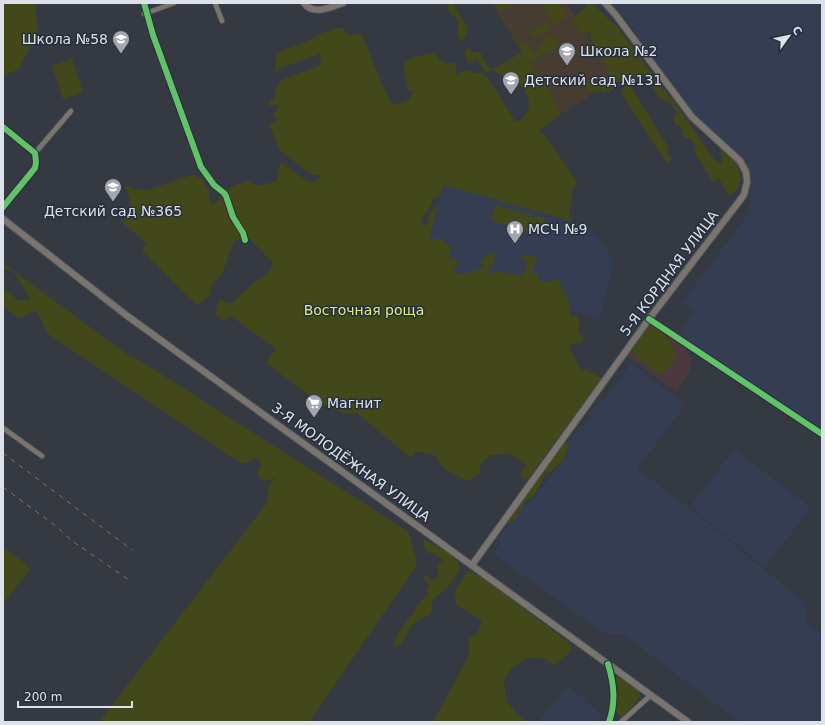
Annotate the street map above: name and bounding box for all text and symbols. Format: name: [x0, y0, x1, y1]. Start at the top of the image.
north arrow: [769, 16, 809, 56]
text: С: [789, 24, 805, 38]
school or university icon: Школа №58: [111, 29, 131, 54]
place label: Школа №58: [22, 31, 108, 47]
school or university icon: Школа №2: [557, 41, 577, 66]
place label: Школа №2: [580, 43, 657, 59]
school or university icon: Детский сад №131: [501, 70, 521, 95]
place label: Детский сад №131: [524, 72, 662, 88]
school or university icon: Детский сад №365: [103, 177, 123, 202]
place label: Детский сад №365: [44, 203, 182, 219]
street label: 5-Я КОРДНАЯ УЛИЦА: [617, 207, 722, 339]
hospital icon: МСЧ №9: [505, 219, 525, 244]
place label: МСЧ №9: [528, 221, 587, 237]
park label: Восточная роща: [304, 302, 424, 318]
supermarket icon: Магнит: [304, 393, 324, 418]
place label: Магнит: [327, 395, 381, 411]
street label: 3-Я МОЛОДЁЖНАЯ УЛИЦА: [269, 398, 434, 525]
scale bar: [18, 683, 132, 709]
text: 200 m: [24, 690, 62, 704]

